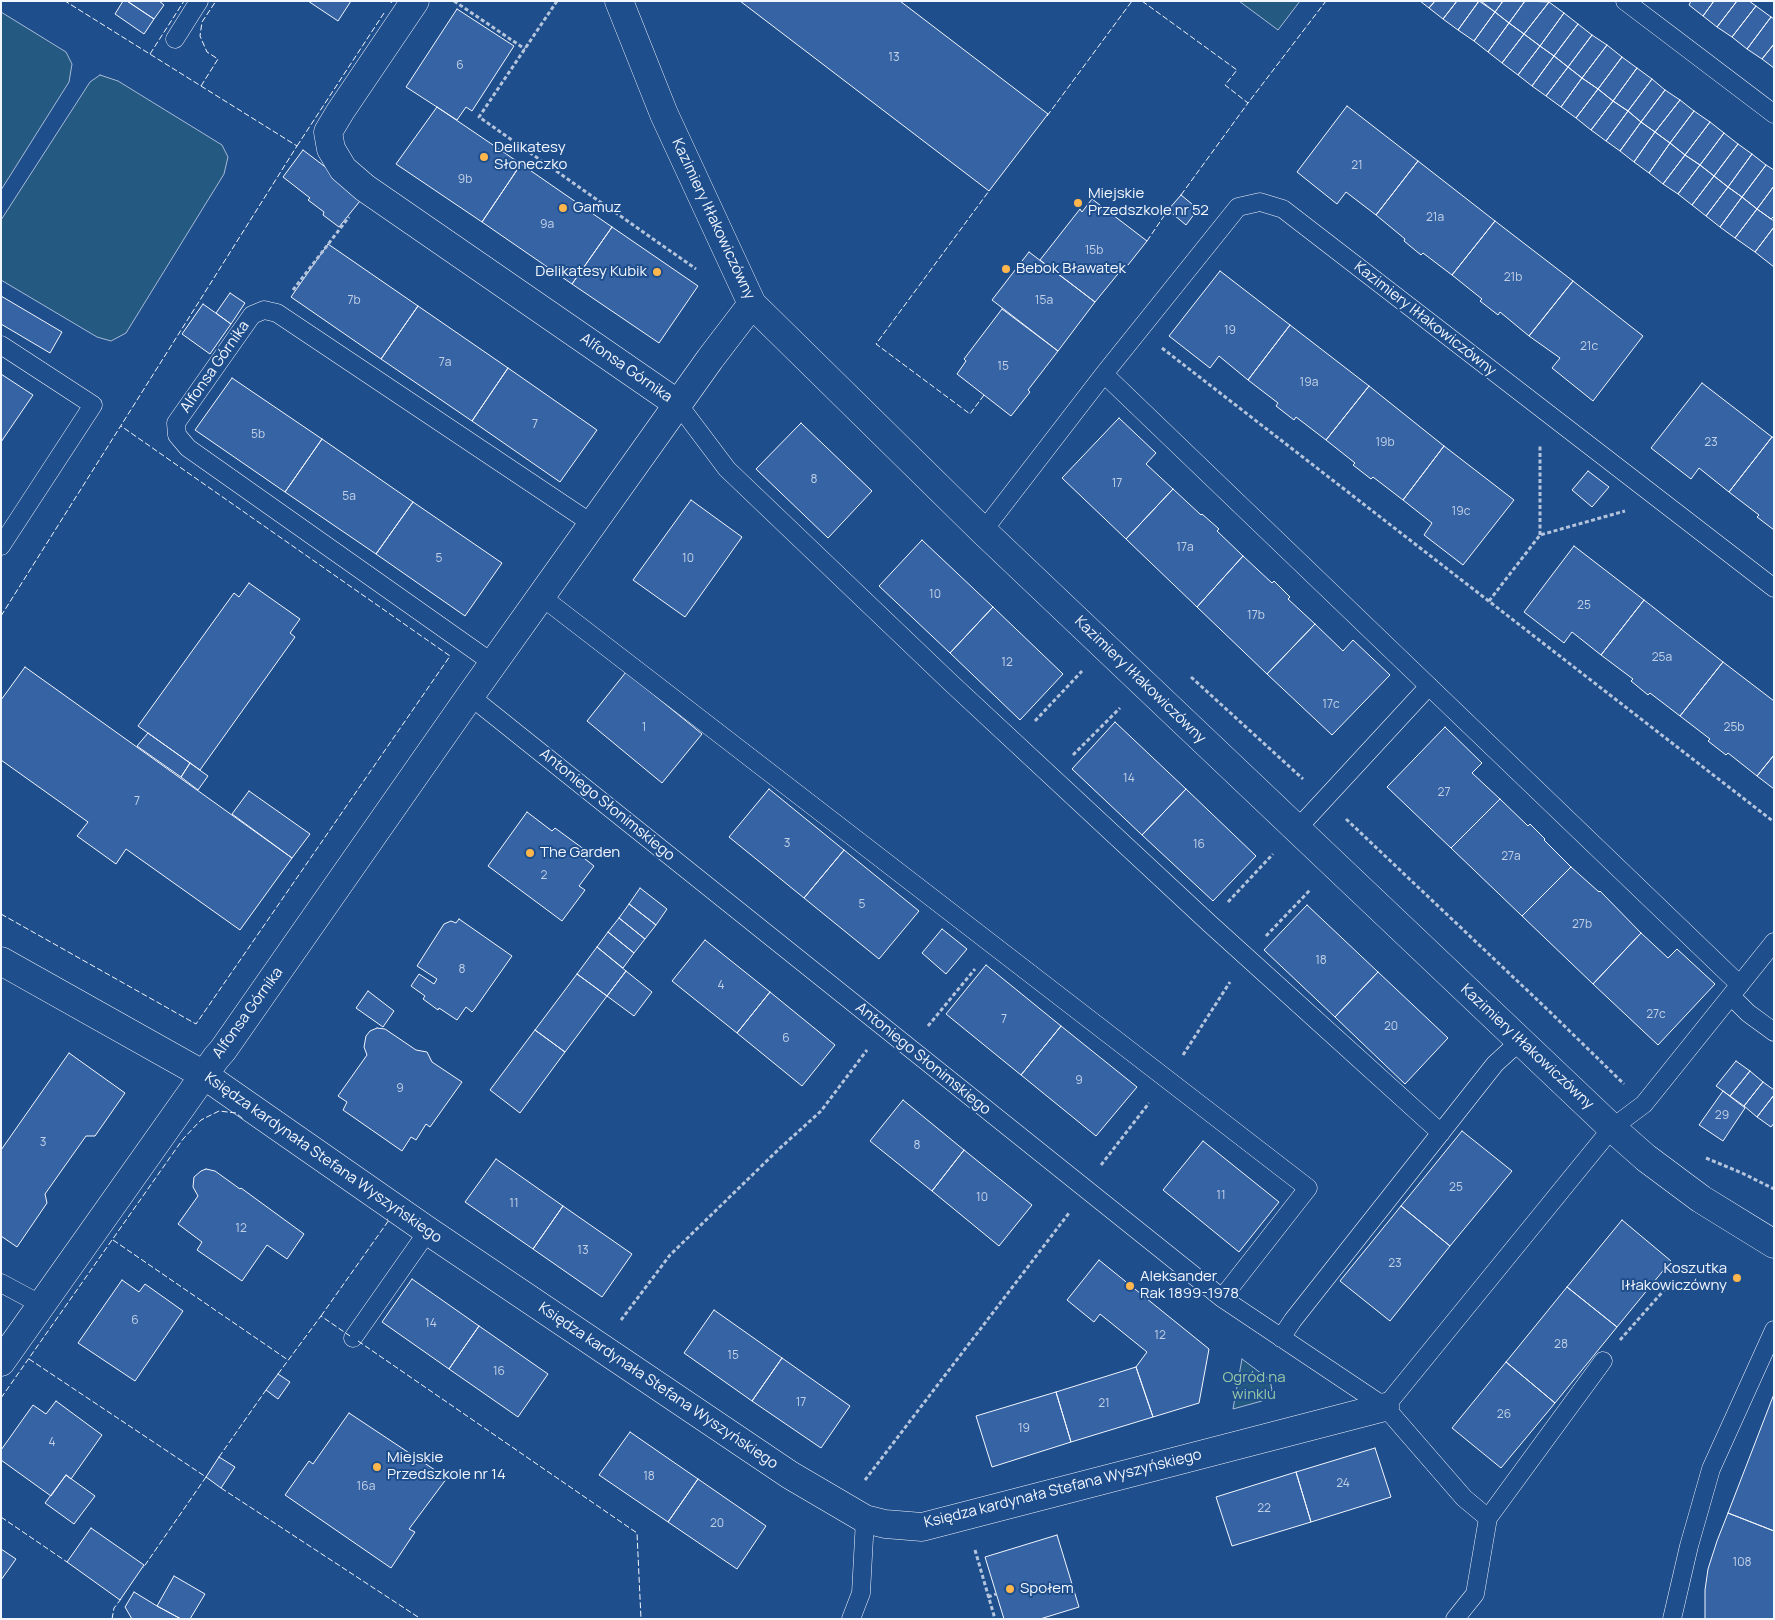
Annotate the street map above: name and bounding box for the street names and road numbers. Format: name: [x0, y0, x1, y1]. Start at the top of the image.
street label: Kazimiery Iłłakowiczówny: [668, 136, 758, 302]
street label: Kazimiery Iłłakowiczówny: [1350, 258, 1500, 380]
street label: Alfonsa Górnika: [177, 318, 253, 416]
street label: Alfonsa Górnika: [577, 330, 675, 406]
street label: Kazimiery Iłłakowiczówny: [1071, 613, 1209, 747]
street label: Antoniego Słonimskiego: [536, 745, 678, 865]
street label: Alfonsa Górnika: [209, 964, 287, 1062]
street label: Kazimiery Iłłakowiczówny: [1457, 981, 1597, 1113]
street label: Antoniego Słonimskiego: [852, 999, 994, 1119]
street label: Księdza kardynała Stefana Wyszyńskiego: [201, 1069, 445, 1247]
street label: Księdza kardynała Stefana Wyszyńskiego: [535, 1299, 781, 1473]
street label: Księdza kardynała Stefana Wyszyńskiego: [922, 1446, 1204, 1532]

